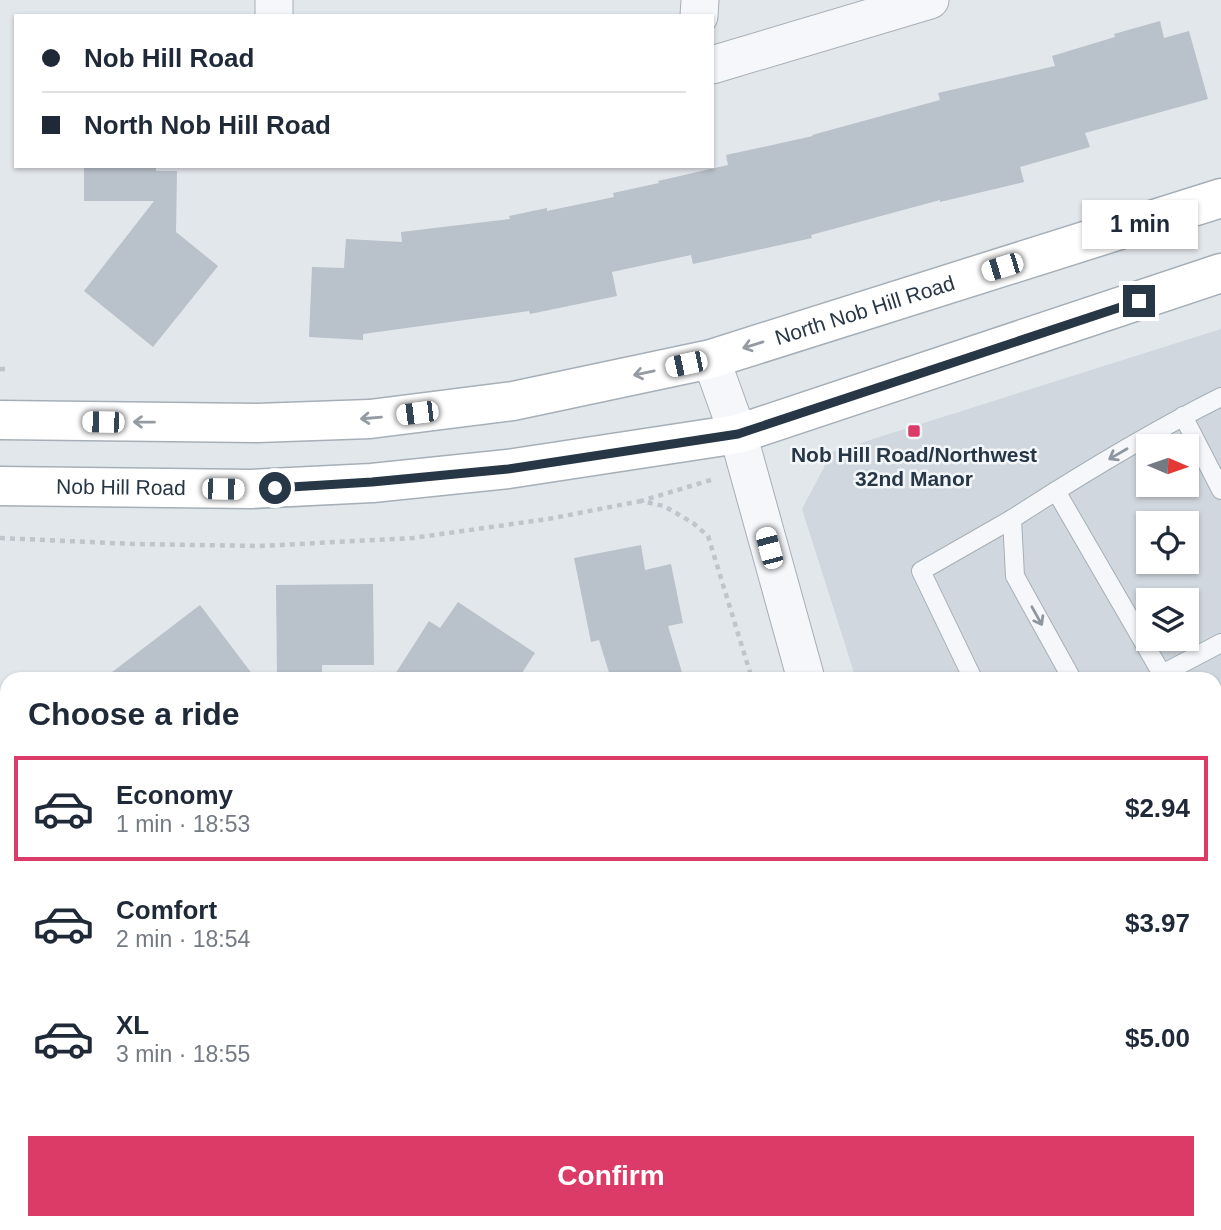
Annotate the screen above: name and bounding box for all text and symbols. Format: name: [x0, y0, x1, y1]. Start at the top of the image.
text: Nob Hill Road: [84, 43, 254, 73]
text: North Nob Hill Road: [84, 110, 331, 140]
callout: 1 min: [1081, 200, 1197, 248]
text: 1 min: [1110, 211, 1170, 237]
car: [979, 251, 1026, 283]
street label: North Nob Hill Road: [772, 271, 957, 349]
route end: [1123, 285, 1155, 317]
one-way arrow: [742, 340, 764, 353]
car: [664, 349, 709, 379]
one-way arrow: [633, 366, 656, 380]
car: [395, 400, 440, 426]
car: [82, 411, 125, 433]
one-way arrow: [361, 412, 383, 425]
one-way arrow: [133, 415, 156, 429]
marker: Nob Hill Road/Northwest 32nd Manor: [906, 423, 922, 439]
north arrow: [1136, 434, 1199, 497]
map controls: [1136, 434, 1199, 651]
place label: Nob Hill Road/Northwest 32nd Manor: [791, 443, 1037, 490]
one-way arrow: [1109, 447, 1129, 461]
route start: [259, 472, 291, 504]
street label: Nob Hill Road: [56, 475, 186, 499]
car: [202, 478, 245, 500]
button: locate: [1136, 511, 1199, 574]
car: [754, 525, 785, 571]
button: layers: [1136, 588, 1199, 651]
one-way arrow: [1031, 606, 1045, 626]
text: Choose a ride: [28, 696, 240, 732]
icon: car: [32, 777, 95, 840]
text: Economy: [116, 780, 233, 810]
text: $2.94: [1125, 793, 1190, 823]
text: 1 min · 18:53: [116, 811, 250, 837]
icon: car: [32, 892, 95, 955]
text: Comfort: [116, 895, 217, 925]
text: $3.97: [1125, 908, 1190, 938]
text: 2 min · 18:54: [116, 926, 250, 952]
icon: car: [32, 1007, 95, 1070]
text: XL: [116, 1010, 149, 1040]
text: $5.00: [1125, 1023, 1190, 1053]
text: 3 min · 18:55: [116, 1041, 250, 1067]
button: Confirm: [28, 1136, 1194, 1216]

